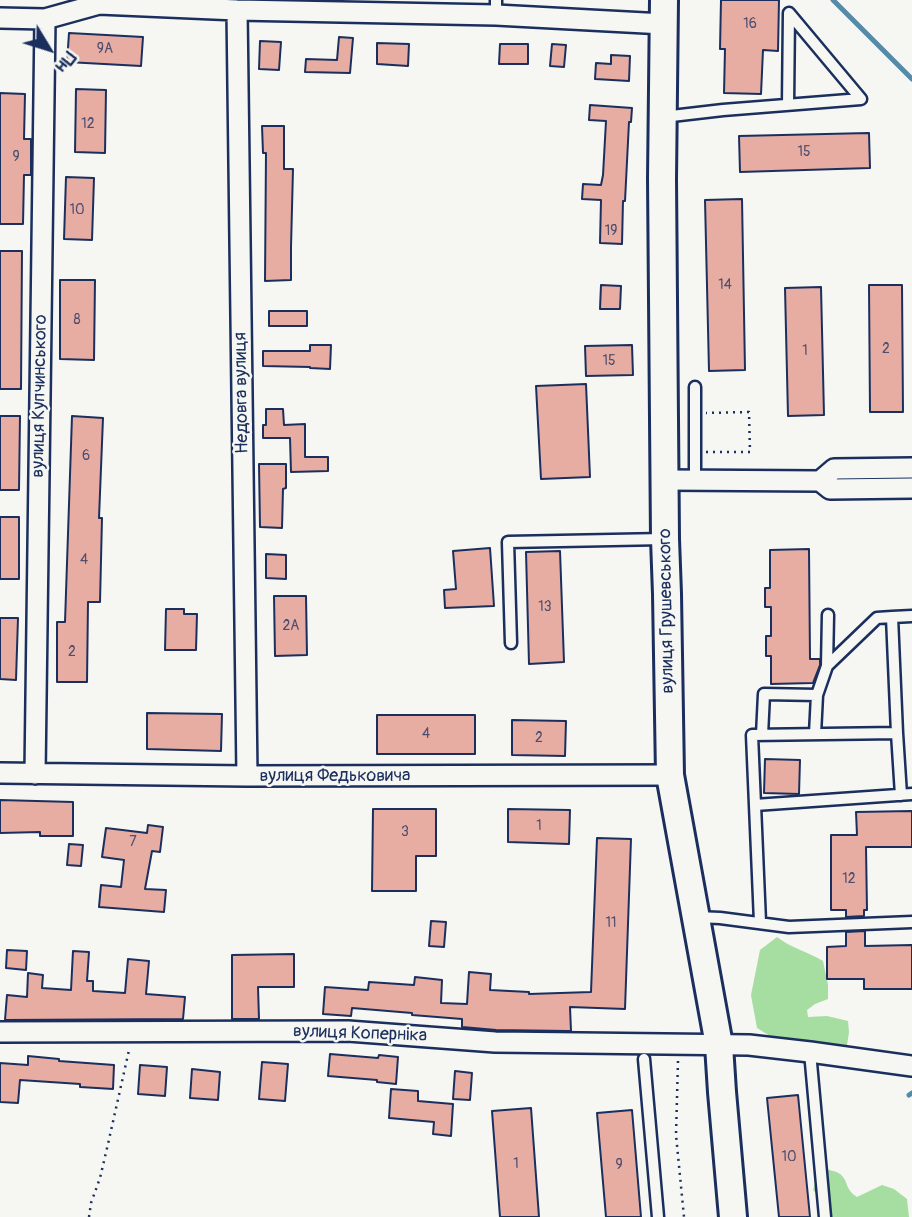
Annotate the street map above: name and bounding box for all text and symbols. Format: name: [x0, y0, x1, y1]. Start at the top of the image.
north arrow: [14, 14, 84, 84]
house number: 16: [743, 16, 757, 32]
house number: 9А: [97, 41, 113, 57]
text: Пн: [50, 46, 81, 78]
house number: 12: [81, 116, 95, 132]
house number: 15: [797, 144, 811, 160]
house number: 9: [12, 149, 20, 165]
house number: 10: [69, 202, 85, 218]
house number: 19: [605, 223, 617, 239]
house number: 14: [718, 277, 732, 293]
house number: 8: [73, 312, 81, 328]
street label: вулиця Купчинського: [28, 314, 52, 478]
street label: Недовга вулиця: [230, 332, 254, 454]
house number: 2: [882, 341, 890, 357]
house number: 1: [802, 343, 808, 359]
house number: 15: [602, 353, 616, 369]
house number: 6: [82, 448, 90, 464]
street label: вулиця Грушевського: [655, 528, 679, 694]
house number: 4: [80, 552, 88, 568]
house number: 13: [538, 599, 552, 615]
house number: 2А: [283, 618, 299, 634]
house number: 2: [68, 644, 76, 660]
house number: 4: [422, 726, 430, 742]
house number: 2: [535, 730, 543, 746]
street label: вулиця Федьковича: [260, 765, 410, 787]
house number: 1: [536, 818, 542, 834]
house number: 3: [401, 824, 409, 840]
house number: 7: [129, 834, 137, 850]
house number: 12: [842, 871, 856, 887]
house number: 11: [606, 915, 616, 931]
street label: вулиця Коперніка: [293, 1021, 427, 1047]
house number: 10: [781, 1149, 797, 1165]
house number: 1: [513, 1156, 519, 1172]
house number: 9: [615, 1157, 623, 1173]

